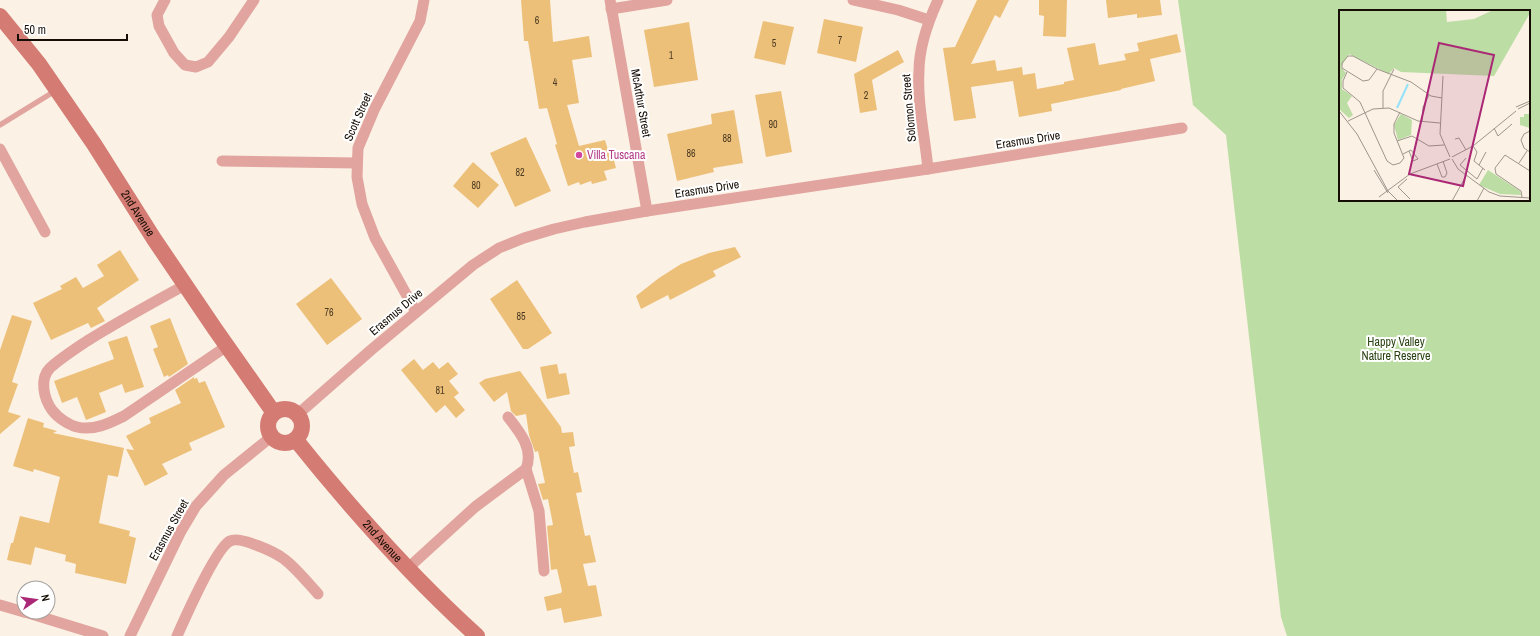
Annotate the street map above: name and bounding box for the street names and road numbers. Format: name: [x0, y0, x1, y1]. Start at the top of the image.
street label: McArthur Street: [627, 68, 655, 139]
street label: Solomon Street: [898, 73, 920, 142]
street label: Scott Street: [340, 90, 376, 144]
street label: Erasmus Drive: [995, 127, 1061, 153]
street label: Erasmus Drive: [674, 176, 740, 202]
street label: 2nd Avenue: [117, 187, 158, 240]
street label: Erasmus Drive: [366, 285, 426, 339]
street label: Erasmus Street: [146, 496, 193, 564]
street label: 2nd Avenue: [359, 517, 406, 566]

